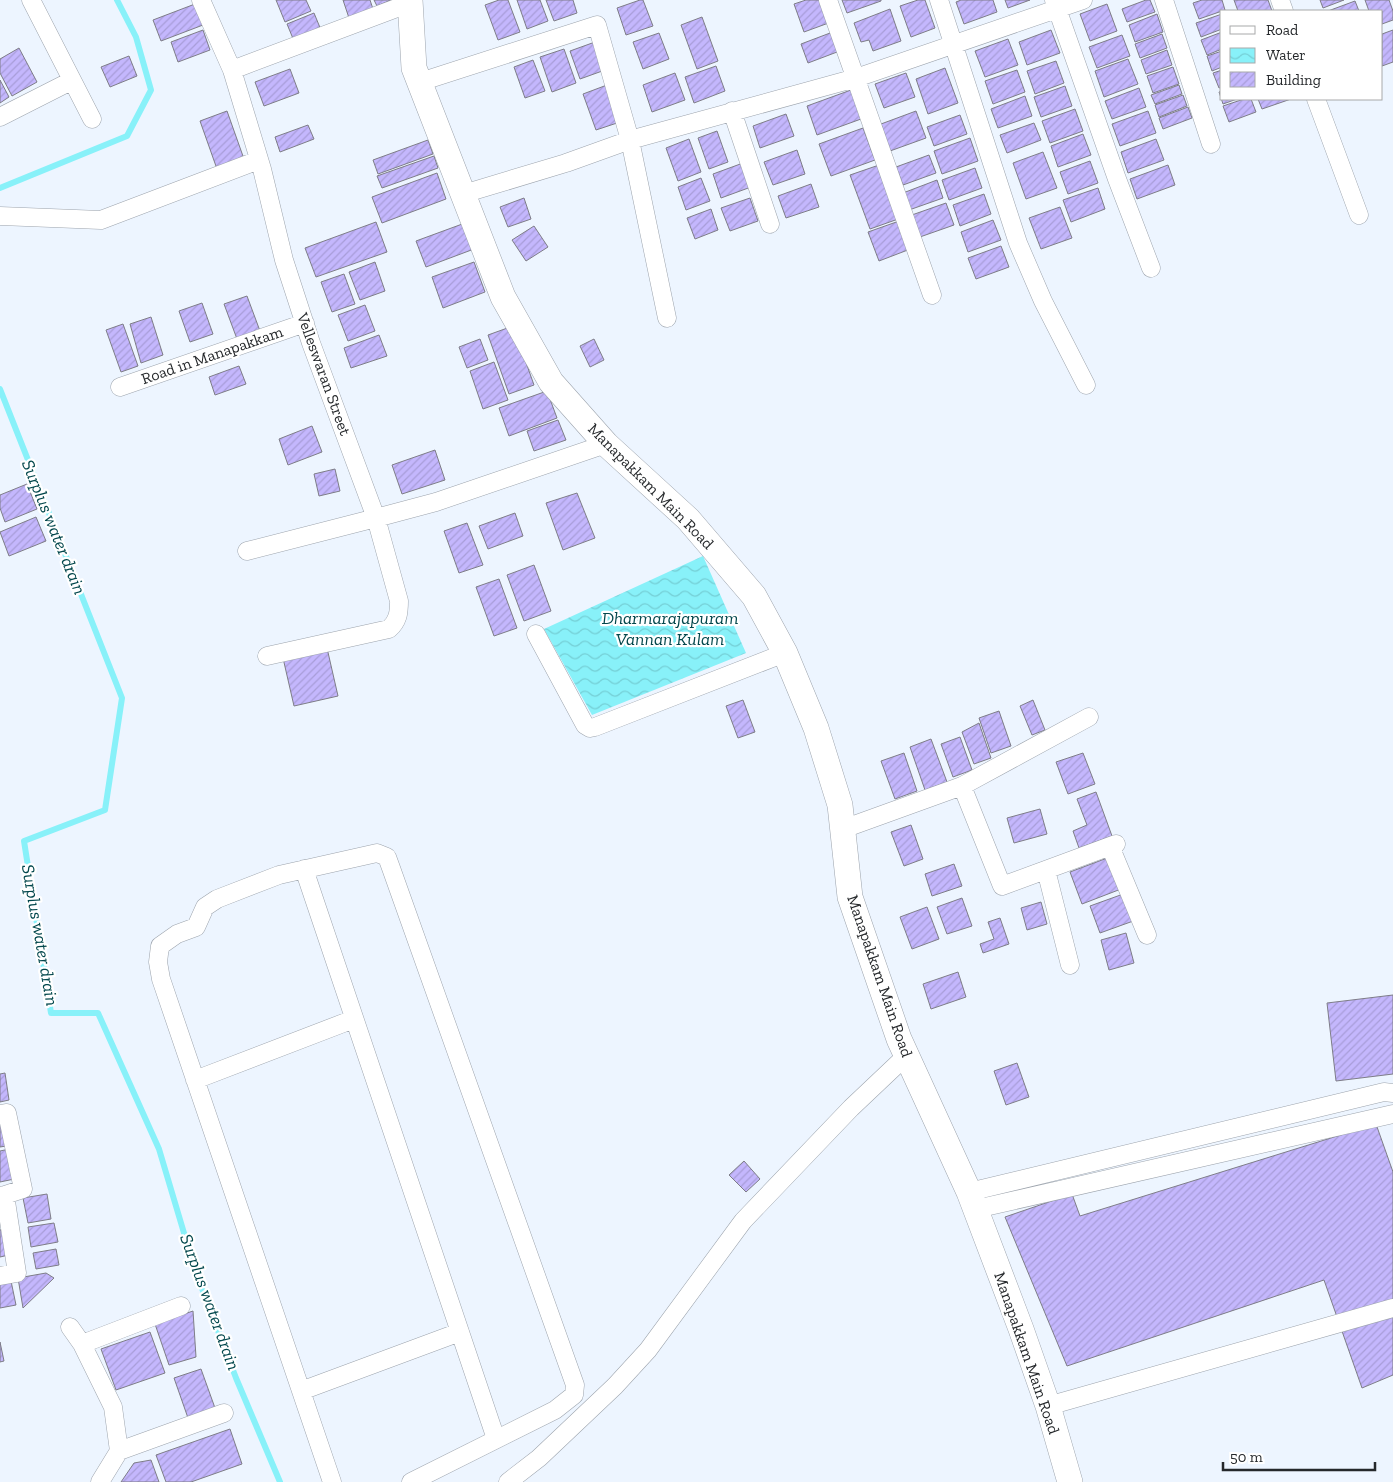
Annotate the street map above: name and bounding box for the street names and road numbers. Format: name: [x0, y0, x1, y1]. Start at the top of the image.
street label: Velleswaran Street: [293, 309, 355, 438]
street label: Road in Manapakkam: [139, 322, 286, 388]
street label: Manapakkam Main Road: [584, 419, 718, 553]
street label: Manapakkam Main Road: [843, 892, 917, 1060]
street label: Manapakkam Main Road: [990, 1269, 1064, 1437]

